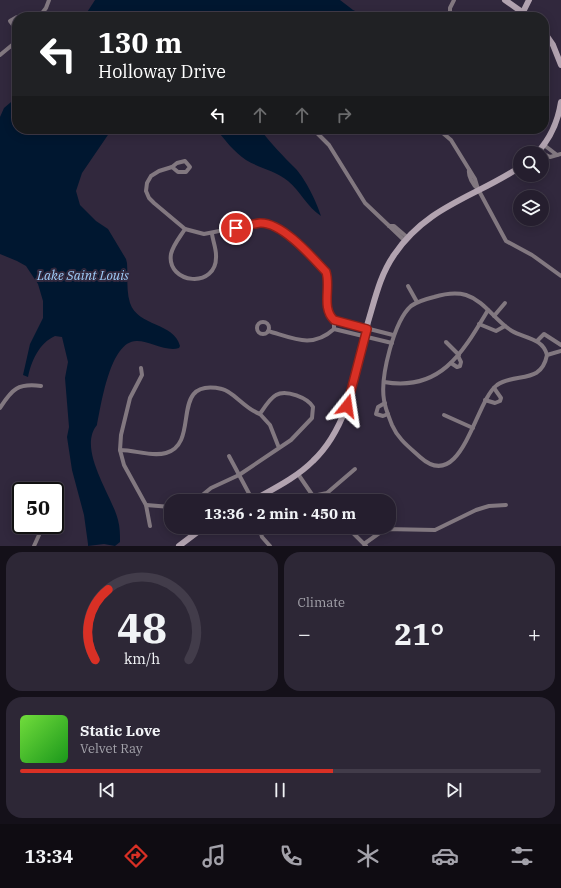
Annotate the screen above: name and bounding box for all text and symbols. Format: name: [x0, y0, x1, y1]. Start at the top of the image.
text: 130 m: [98, 24, 182, 61]
icon: left: [32, 28, 84, 80]
text: Holloway Drive: [98, 60, 226, 83]
icon: left: [207, 104, 229, 126]
icon: ahead: [249, 104, 271, 126]
icon: ahead: [291, 104, 313, 126]
icon: right: [333, 104, 355, 126]
map controls: [513, 146, 549, 226]
button: search: [513, 146, 549, 182]
button: layers: [513, 190, 549, 226]
pin: [219, 211, 253, 245]
icon: arrive: [225, 217, 247, 239]
water label: Lake Saint Louis: [36, 267, 129, 284]
position arrow: [326, 385, 368, 427]
speed limit sign: 50: [12, 482, 64, 534]
text: 13:36 · 2 min · 450 m: [204, 504, 356, 523]
text: Climate: [298, 594, 345, 611]
text: 48: [117, 599, 167, 653]
text: 21°: [394, 614, 444, 653]
text: −: [298, 619, 311, 648]
text: +: [528, 619, 541, 648]
text: km/h: [124, 648, 160, 667]
text: Static Love: [80, 721, 160, 740]
text: Velvet Ray: [80, 740, 143, 757]
icon: previous: [96, 779, 118, 801]
icon: pause: [269, 779, 291, 801]
icon: next: [443, 779, 465, 801]
icon: directions: [122, 842, 150, 870]
icon: music: [200, 842, 228, 870]
icon: phone: [277, 842, 305, 870]
icon: climate: [354, 842, 382, 870]
icon: car: [431, 842, 459, 870]
icon: filters: [508, 842, 536, 870]
text: 13:34: [25, 845, 73, 868]

